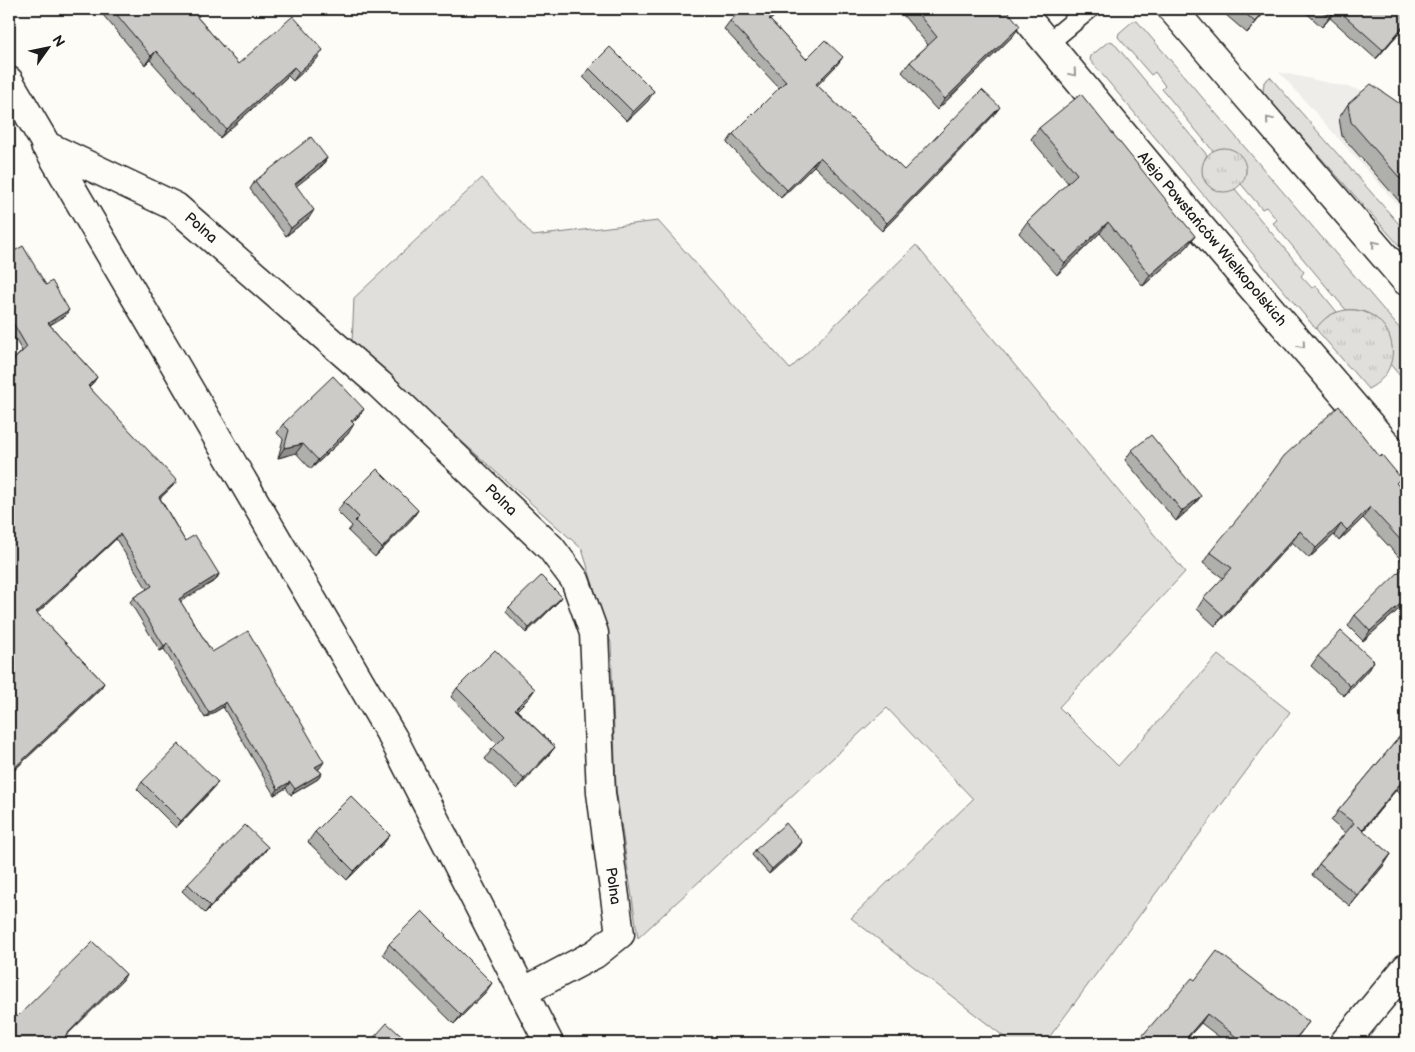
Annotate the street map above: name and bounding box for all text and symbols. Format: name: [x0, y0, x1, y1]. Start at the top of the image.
north arrow: [22, 22, 72, 72]
text: N: [48, 32, 68, 50]
one-way arrow: [1067, 68, 1076, 77]
one-way arrow: [1266, 117, 1275, 126]
street label: Aleja Powstańców Wielkopolskich: [1133, 148, 1291, 330]
street label: Polna: [181, 208, 221, 248]
one-way arrow: [1372, 241, 1380, 250]
one-way arrow: [1296, 339, 1305, 348]
street label: Polna: [481, 480, 521, 520]
street label: Polna: [601, 866, 625, 906]

